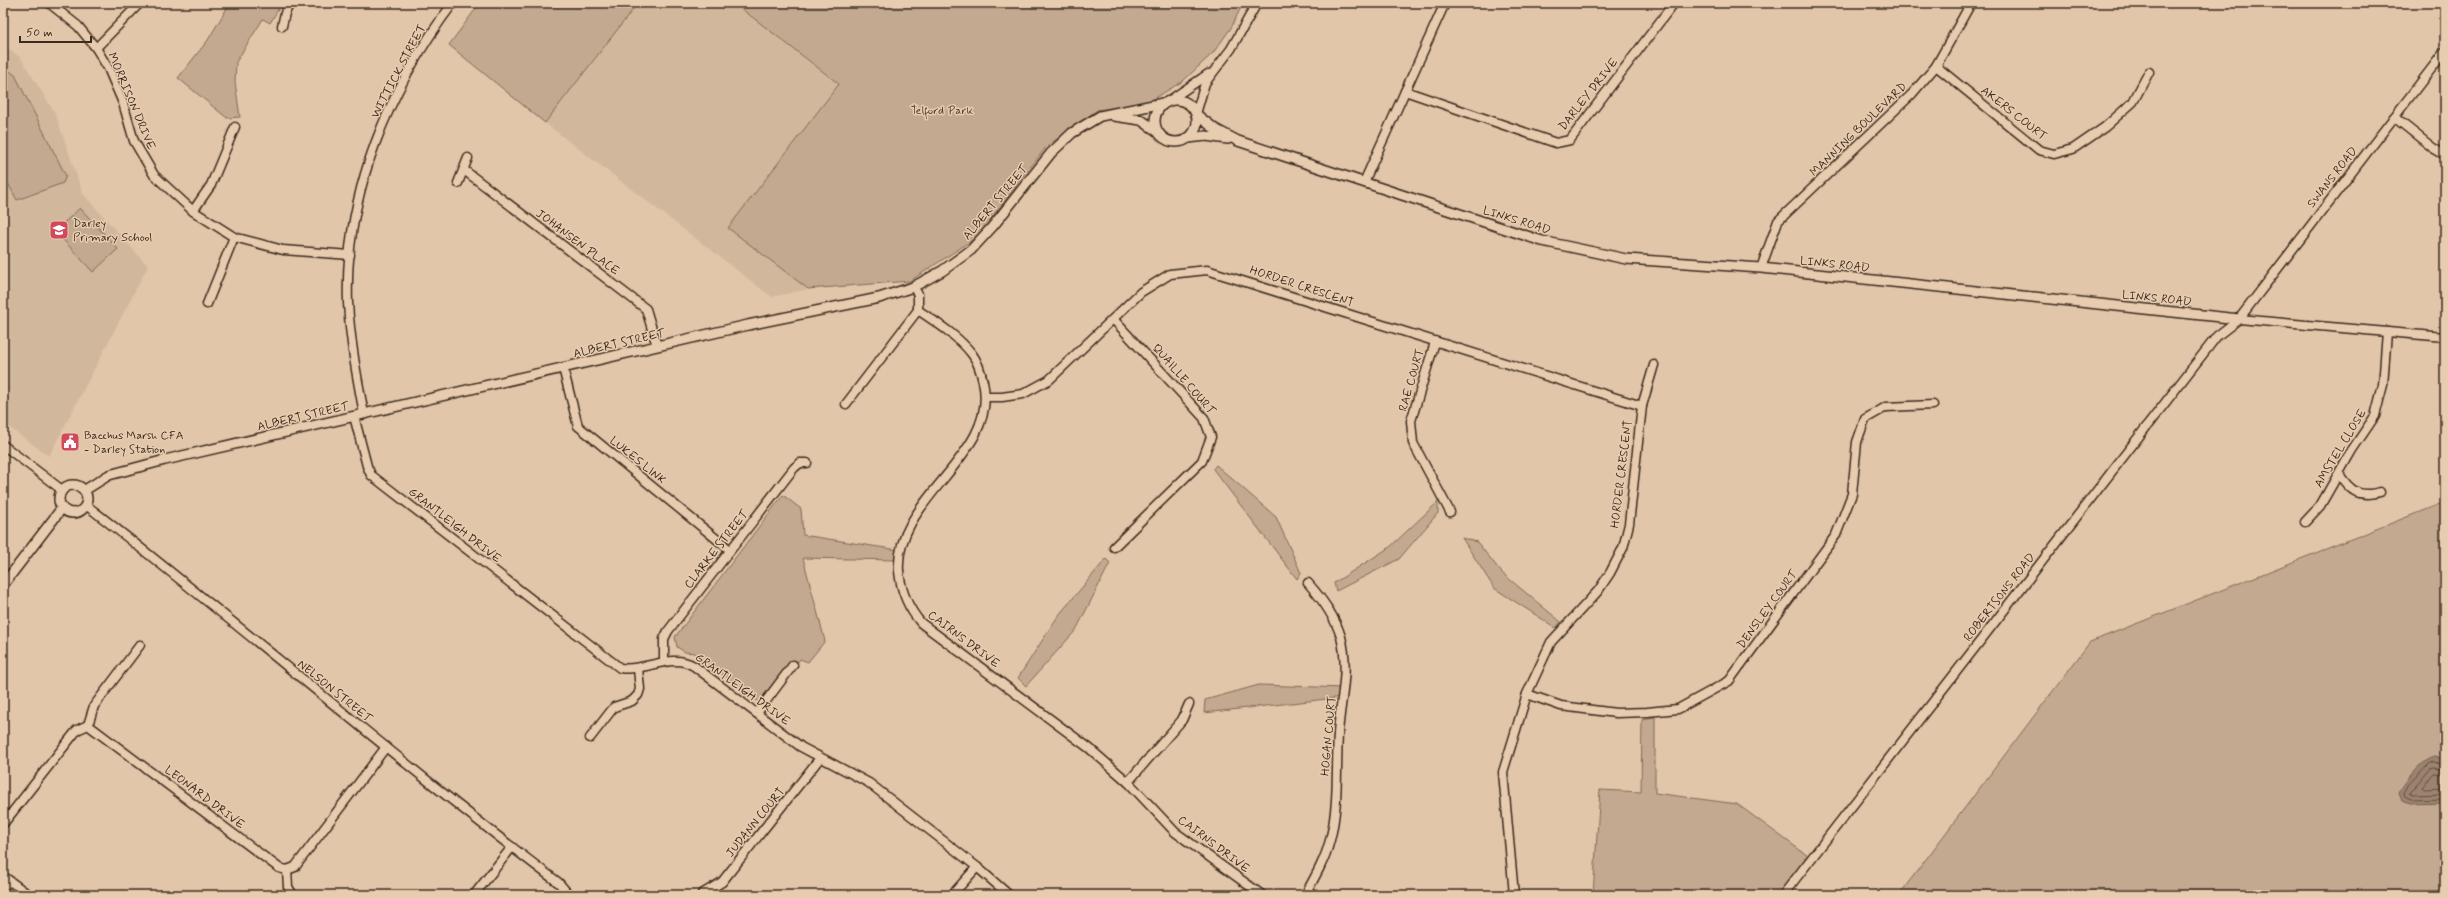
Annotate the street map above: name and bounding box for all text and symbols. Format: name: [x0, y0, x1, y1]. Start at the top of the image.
scale bar: [20, 18, 91, 44]
street label: WITTICK STREET: [367, 22, 430, 121]
text: 50 m: [26, 25, 53, 41]
street label: MORRISON DRIVE: [103, 50, 159, 153]
street label: DARLEY DRIVE: [1555, 55, 1622, 134]
street label: MANNING BOULEVARD: [1807, 79, 1911, 180]
street label: AKERS COURT: [1977, 83, 2050, 145]
park label: Telford Park: [911, 103, 974, 120]
street label: SWANS ROAD: [2304, 144, 2362, 211]
street label: ALBERT STREET: [960, 161, 1033, 244]
street label: LINKS ROAD: [1481, 203, 1553, 239]
street label: JOHANSEN PLACE: [532, 206, 623, 280]
place label: Darley Primary School: [73, 216, 152, 246]
school or university icon: Darley Primary School: [48, 219, 70, 241]
street label: LINKS ROAD: [1799, 253, 1871, 277]
street label: HORDER CRESCENT: [1248, 263, 1356, 311]
street label: LINKS ROAD: [2121, 287, 2193, 311]
street label: ALBERT STREET: [572, 325, 667, 362]
street label: QUAILLE COURT: [1148, 341, 1219, 419]
street label: RAE COURT: [1395, 347, 1429, 413]
street label: ALBERT STREET: [256, 398, 351, 435]
street label: AMSTEL CLOSE: [2311, 406, 2371, 491]
street label: HORDER CRESCENT: [1607, 419, 1637, 529]
place label: Bacchus Marsh CFA - Darley Station: [84, 428, 184, 458]
public building icon: Bacchus Marsh CFA - Darley Station: [59, 431, 81, 453]
street label: LUKES LINK: [606, 433, 669, 488]
street label: GRANTLEIGH DRIVE: [405, 484, 505, 567]
street label: CLARKE STREET: [681, 506, 753, 592]
street label: ROBERTSONS ROAD: [1960, 550, 2039, 645]
street label: DENSLEY COURT: [1734, 566, 1802, 652]
street label: CAIRNS DRIVE: [924, 607, 1003, 672]
street label: GRANTLEIGH DRIVE: [692, 650, 794, 730]
street label: NELSON STREET: [294, 657, 376, 727]
street label: HOGAN COURT: [1318, 695, 1340, 777]
street label: LEONARD DRIVE: [161, 762, 248, 833]
street label: JUDANN COURT: [723, 784, 789, 861]
street label: CAIRNS DRIVE: [1174, 812, 1253, 877]

